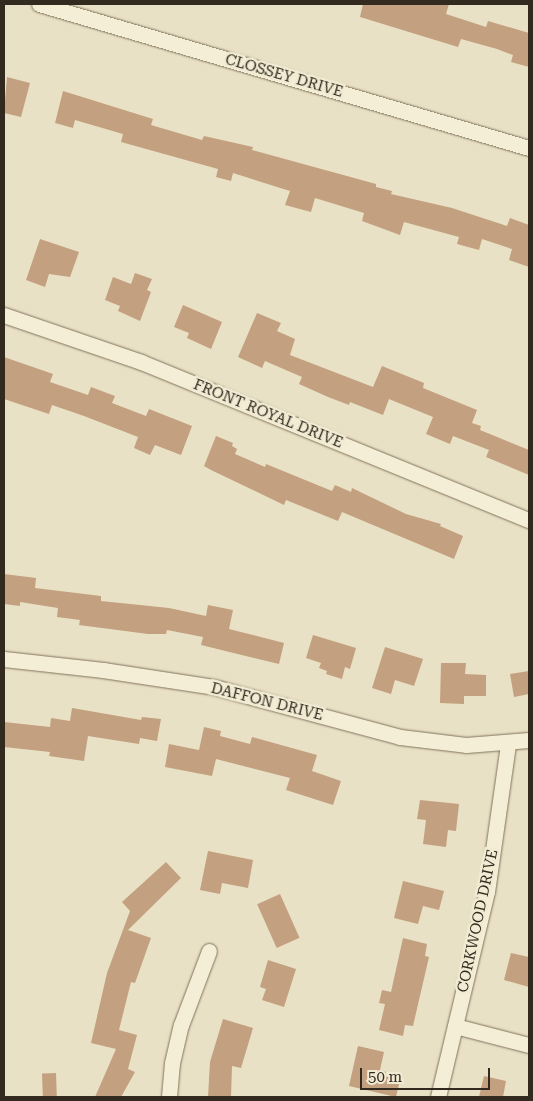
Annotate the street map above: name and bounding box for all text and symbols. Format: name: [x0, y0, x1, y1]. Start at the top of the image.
street label: CLOSSEY DRIVE: [223, 51, 345, 101]
street label: FRONT ROYAL DRIVE: [191, 376, 345, 452]
street label: DAFFON DRIVE: [209, 679, 325, 725]
street label: CORKWOOD DRIVE: [454, 848, 502, 994]
scale bar: [363, 1058, 493, 1090]
text: 50 m: [368, 1068, 402, 1086]

